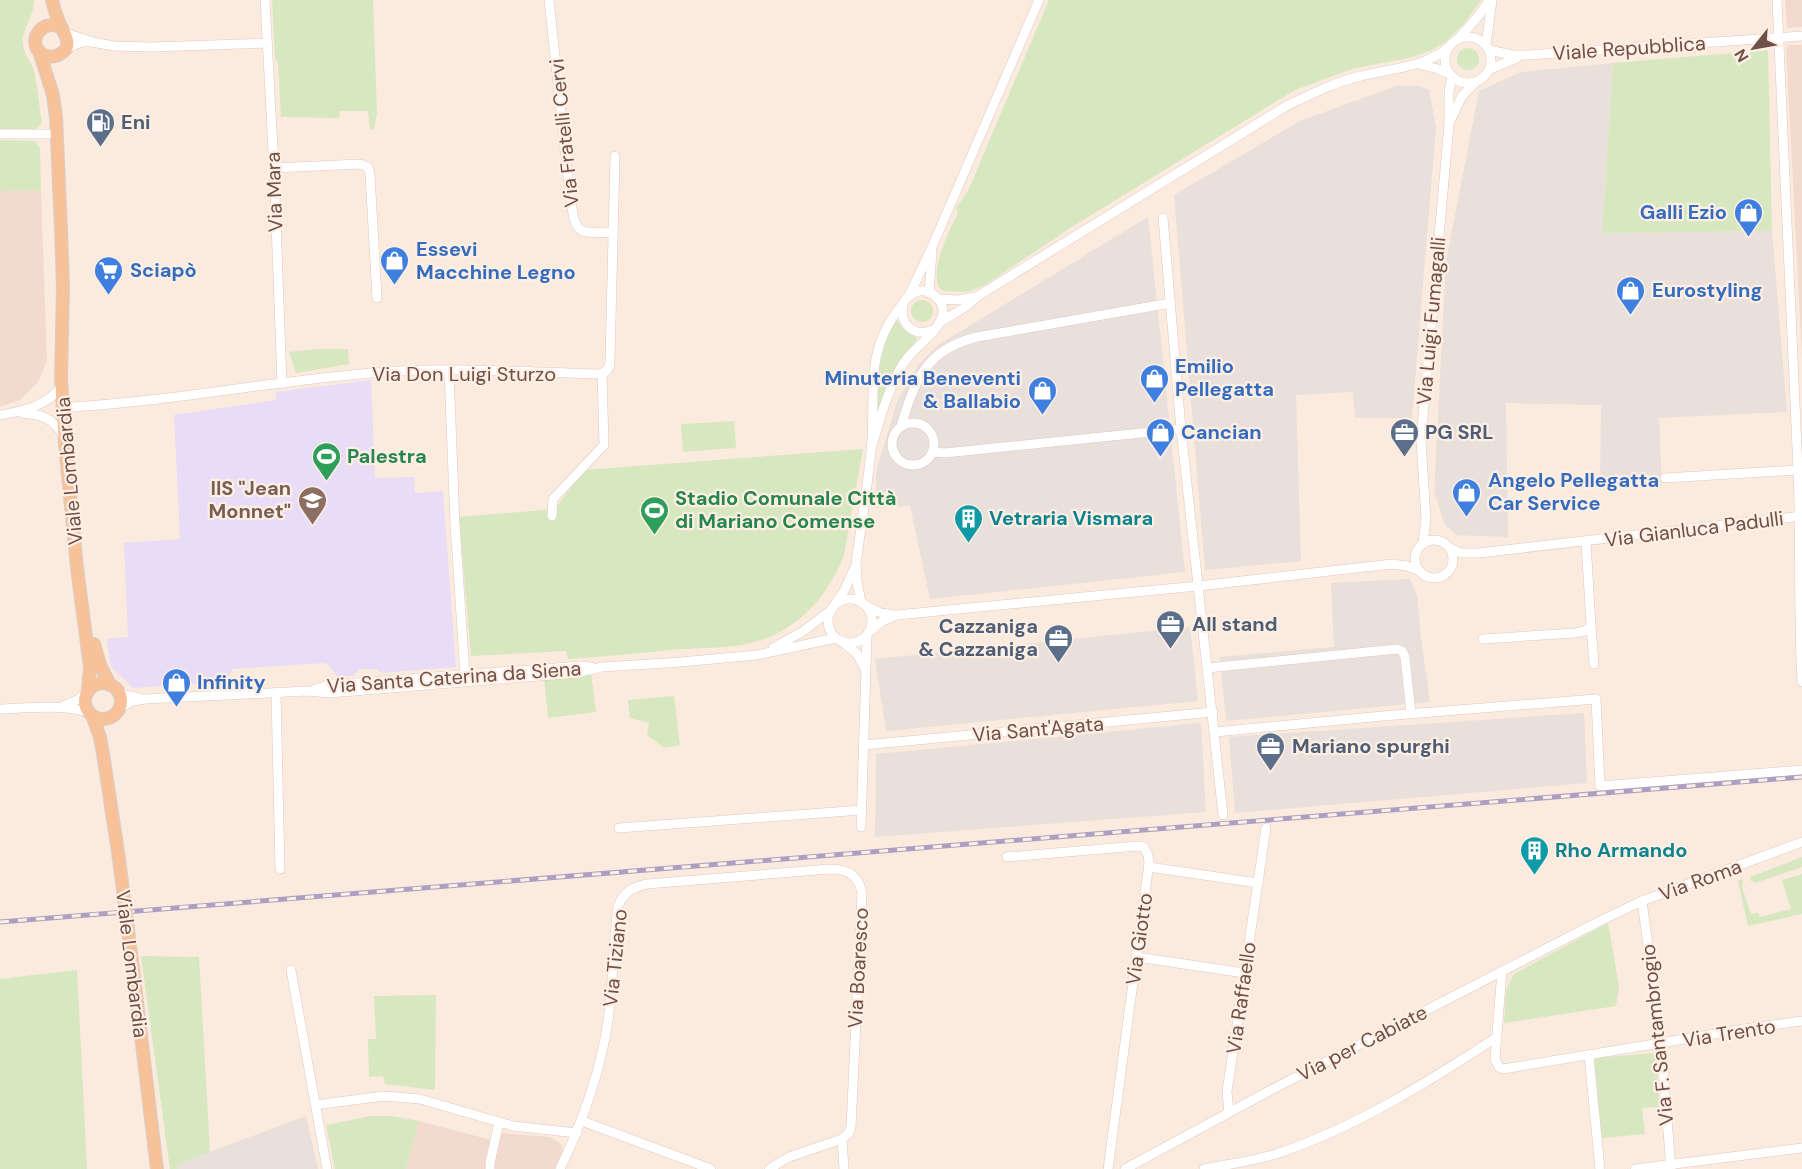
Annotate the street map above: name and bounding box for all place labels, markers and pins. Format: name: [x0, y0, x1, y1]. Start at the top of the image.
fuel station icon: Eni: [84, 106, 116, 148]
place label: Eni: [121, 109, 150, 135]
shop icon: Galli Ezio: [1732, 196, 1764, 238]
place label: Galli Ezio: [1640, 199, 1727, 225]
place label: Essevi Macchine Legno: [416, 236, 576, 285]
shop icon: Essevi Macchine Legno: [379, 244, 411, 286]
supermarket icon: Sciapò: [93, 254, 125, 296]
place label: Sciapò: [130, 257, 197, 283]
shop icon: Eurostyling: [1615, 274, 1647, 316]
place label: Eurostyling: [1652, 277, 1762, 303]
place label: Emilio Pellegatta: [1175, 353, 1274, 402]
shop icon: Emilio Pellegatta: [1138, 362, 1170, 404]
place label: Minuteria Beneventi & Ballabio: [824, 365, 1021, 414]
shop icon: Minuteria Beneventi & Ballabio: [1026, 374, 1058, 416]
shop icon: Cancian: [1144, 416, 1176, 458]
office icon: PG SRL: [1388, 416, 1420, 458]
place label: Cancian: [1181, 419, 1262, 445]
place label: PG SRL: [1425, 419, 1493, 445]
sports icon: Palestra: [310, 440, 342, 482]
place label: Palestra: [347, 443, 427, 469]
place label: Angelo Pellegatta Car Service: [1488, 467, 1659, 516]
place label: IIS "Jean Monnet": [209, 475, 291, 524]
shop icon: Angelo Pellegatta Car Service: [1451, 476, 1483, 518]
school or university icon: IIS "Jean Monnet": [296, 484, 328, 526]
place label: Stadio Comunale Città di Mariano Comense: [675, 485, 896, 534]
sports icon: Stadio Comunale Città di Mariano Comense: [638, 494, 670, 536]
building icon: Vetraria Vismara: [952, 502, 984, 544]
place label: Vetraria Vismara: [989, 505, 1153, 531]
office icon: All stand: [1155, 608, 1187, 650]
place label: All stand: [1192, 611, 1278, 637]
place label: Cazzaniga & Cazzaniga: [918, 613, 1038, 662]
office icon: Cazzaniga & Cazzaniga: [1043, 622, 1075, 664]
shop icon: Infinity: [160, 666, 192, 708]
place label: Infinity: [197, 669, 266, 695]
office icon: Mariano spurghi: [1255, 730, 1287, 772]
place label: Mariano spurghi: [1292, 733, 1450, 759]
building icon: Rho Armando: [1518, 834, 1550, 876]
place label: Rho Armando: [1555, 837, 1687, 863]

